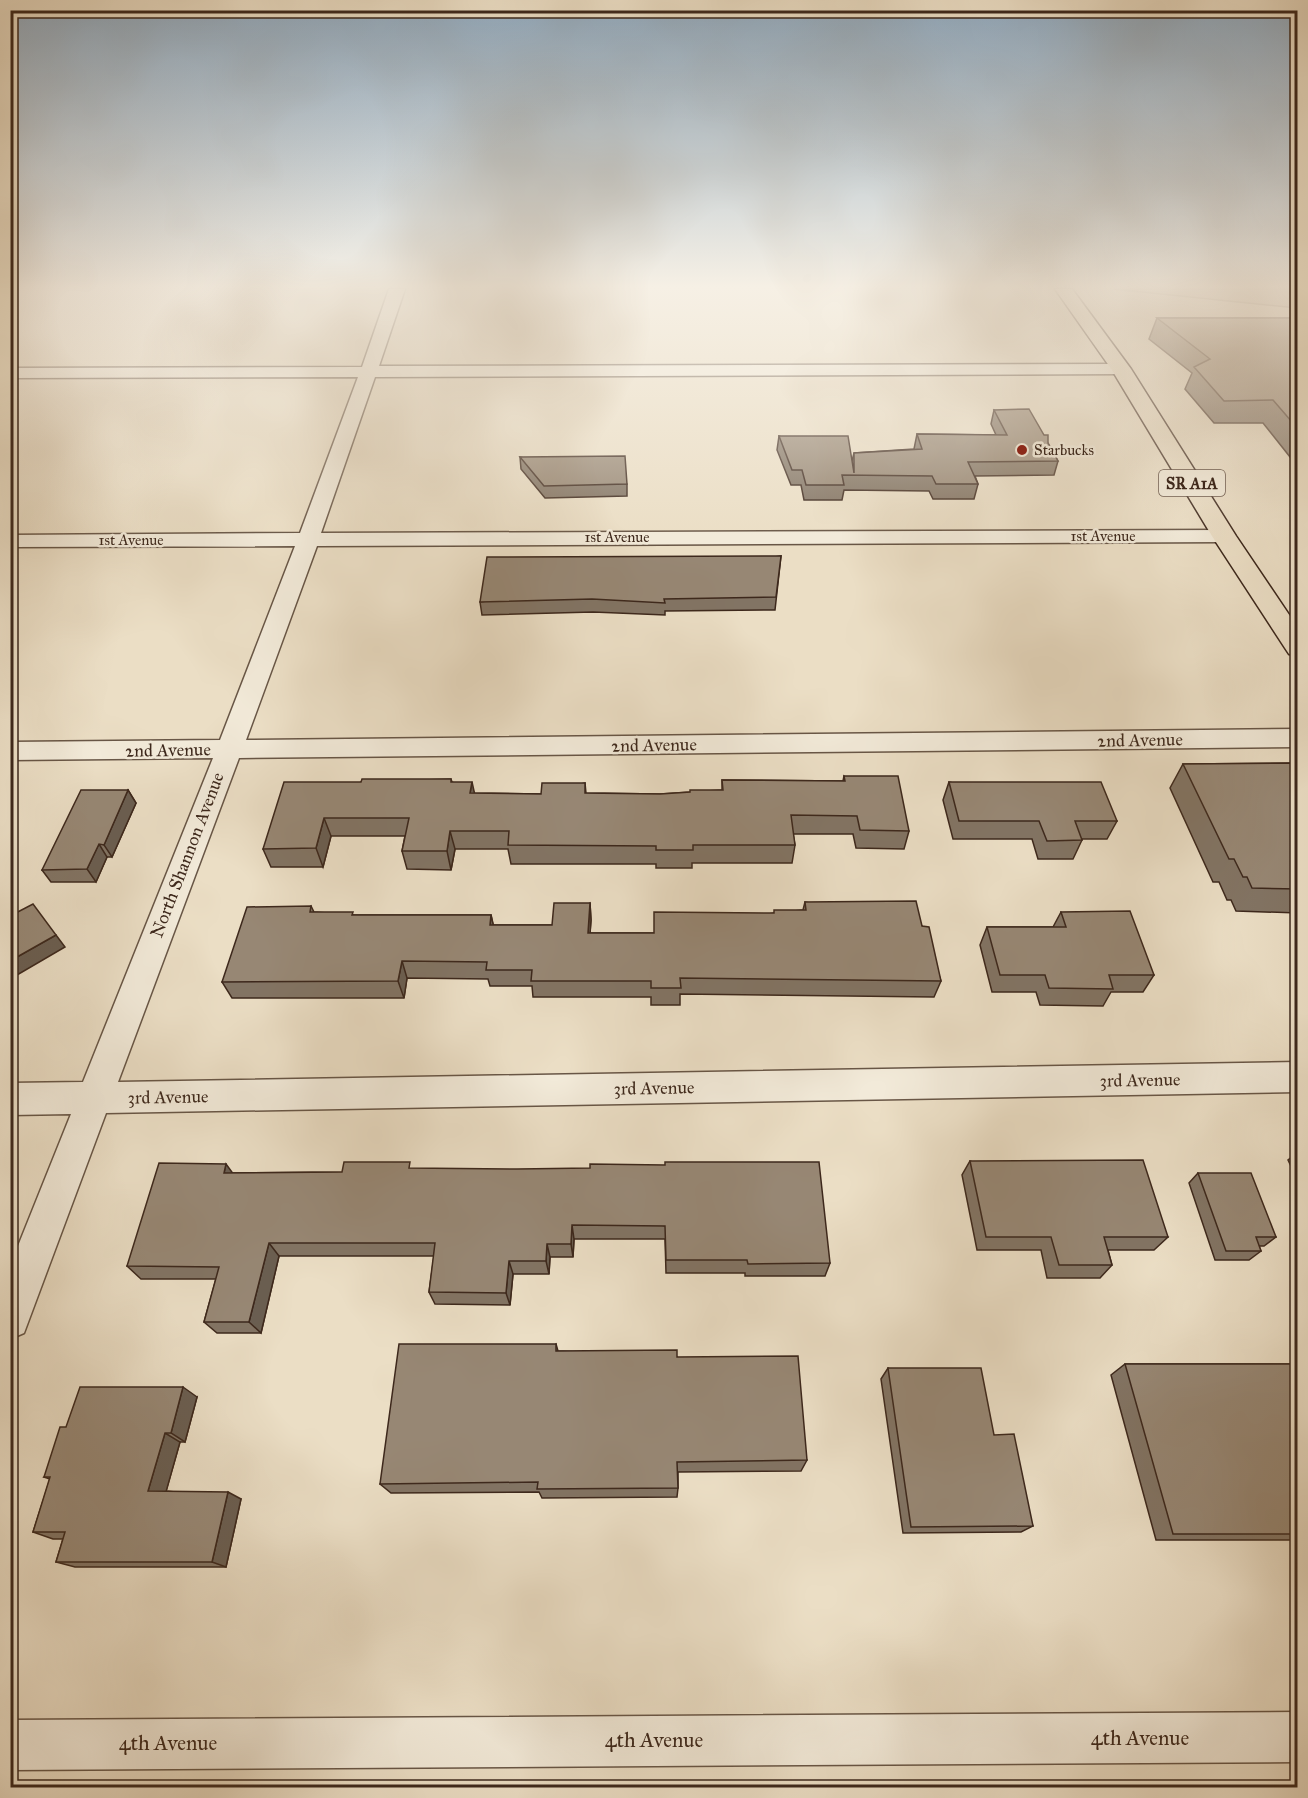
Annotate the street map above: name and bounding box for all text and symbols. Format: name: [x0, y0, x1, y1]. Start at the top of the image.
place label: Starbucks: [1034, 441, 1094, 459]
marker: Starbucks: [1015, 443, 1029, 457]
road number: SR A1A: [1159, 470, 1225, 496]
street label: 1st Avenue: [1071, 527, 1135, 545]
street label: 1st Avenue: [585, 528, 649, 546]
street label: 1st Avenue: [99, 531, 163, 549]
street label: 2nd Avenue: [1097, 728, 1183, 752]
street label: 2nd Avenue: [611, 733, 697, 757]
street label: 2nd Avenue: [125, 738, 211, 762]
street label: North Shannon Avenue: [145, 769, 229, 941]
street label: 3rd Avenue: [1099, 1068, 1181, 1092]
street label: 3rd Avenue: [613, 1076, 695, 1100]
street label: 3rd Avenue: [127, 1085, 209, 1109]
street label: 4th Avenue: [1091, 1725, 1189, 1751]
street label: 4th Avenue: [605, 1727, 703, 1753]
street label: 4th Avenue: [119, 1730, 217, 1756]

